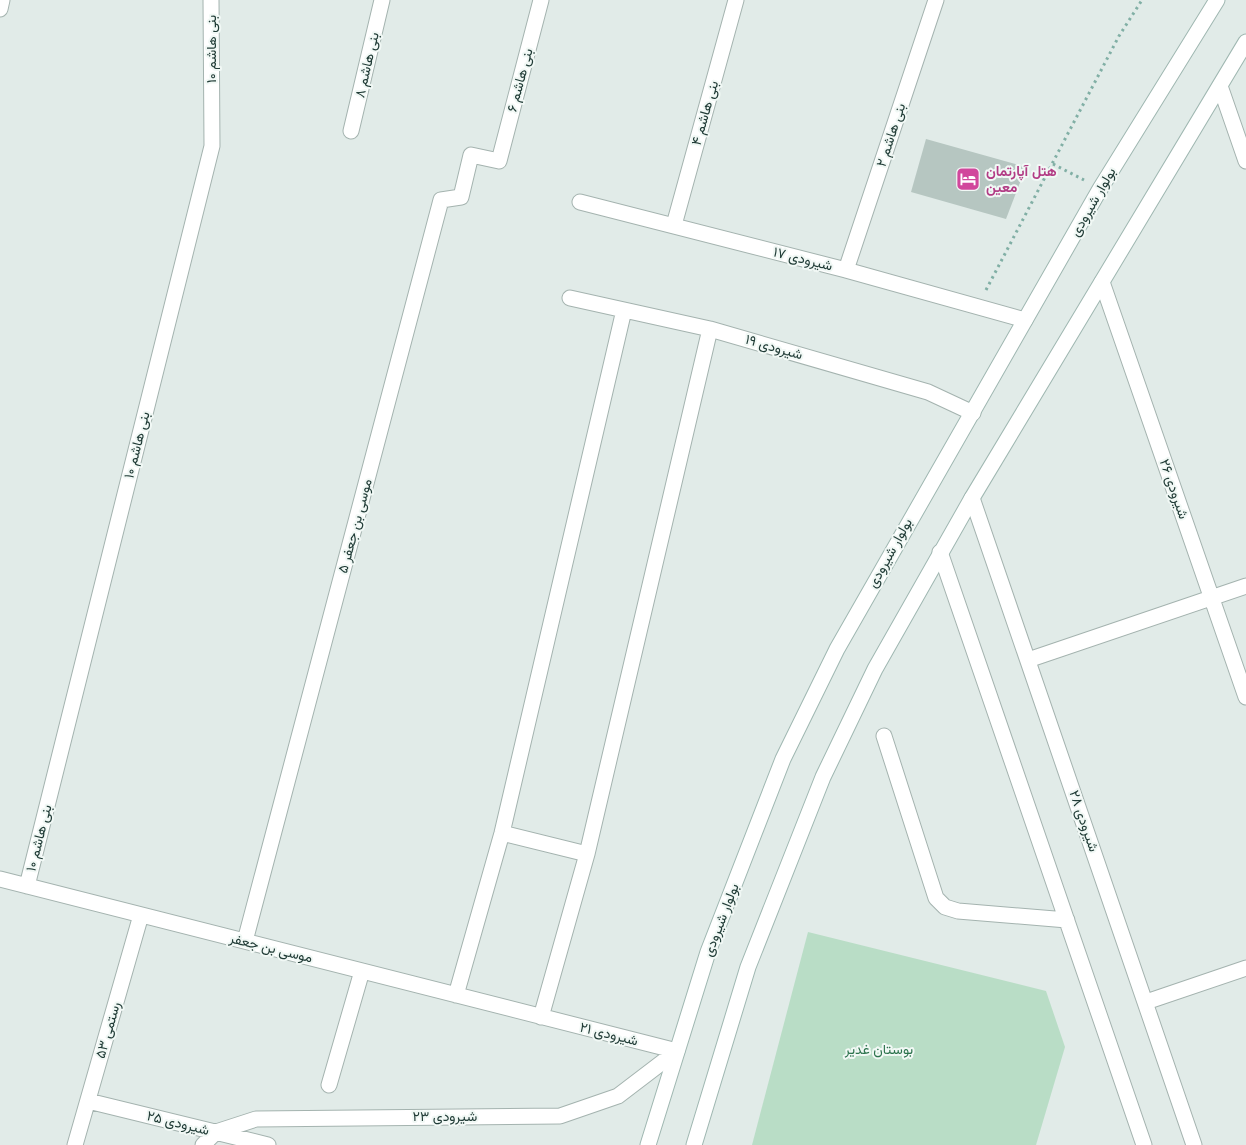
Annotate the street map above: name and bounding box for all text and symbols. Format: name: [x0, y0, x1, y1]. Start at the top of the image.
street label: بنی هاشم ۱۰: [202, 15, 221, 83]
street label: بنی هاشم ۸: [350, 30, 384, 100]
street label: بنی هاشم ۶: [502, 46, 538, 114]
street label: بنی هاشم ۴: [687, 78, 723, 148]
street label: بنی هاشم ۲: [872, 101, 910, 169]
place label: هتل آپارتمان معین: [986, 162, 1057, 197]
street label: بولوار شیرودی: [1066, 164, 1120, 240]
hotel icon: هتل آپارتمان معین: [955, 166, 981, 192]
street label: شیرودی ۱۷: [771, 242, 835, 276]
street label: شیرودی ۱۹: [743, 330, 805, 364]
street label: بنی هاشم ۱۰: [120, 410, 154, 480]
street label: شیرودی ۲۶: [1155, 456, 1193, 522]
street label: موسی بن جعفر ۵: [333, 477, 377, 575]
street label: بولوار شیرودی: [863, 515, 917, 591]
street label: شیرودی ۲۸: [1065, 788, 1103, 854]
street label: بنی هاشم ۱۰: [22, 803, 56, 873]
street label: بولوار شیرودی: [698, 881, 744, 959]
street label: موسی بن جعفر: [226, 928, 315, 968]
street label: رستمی ۵۳: [91, 999, 125, 1061]
street label: شیرودی ۲۱: [578, 1018, 640, 1050]
park label: بوستان غدیر: [844, 1040, 913, 1059]
street label: شیرودی ۲۵: [145, 1106, 211, 1140]
street label: شیرودی ۲۳: [413, 1107, 477, 1126]

